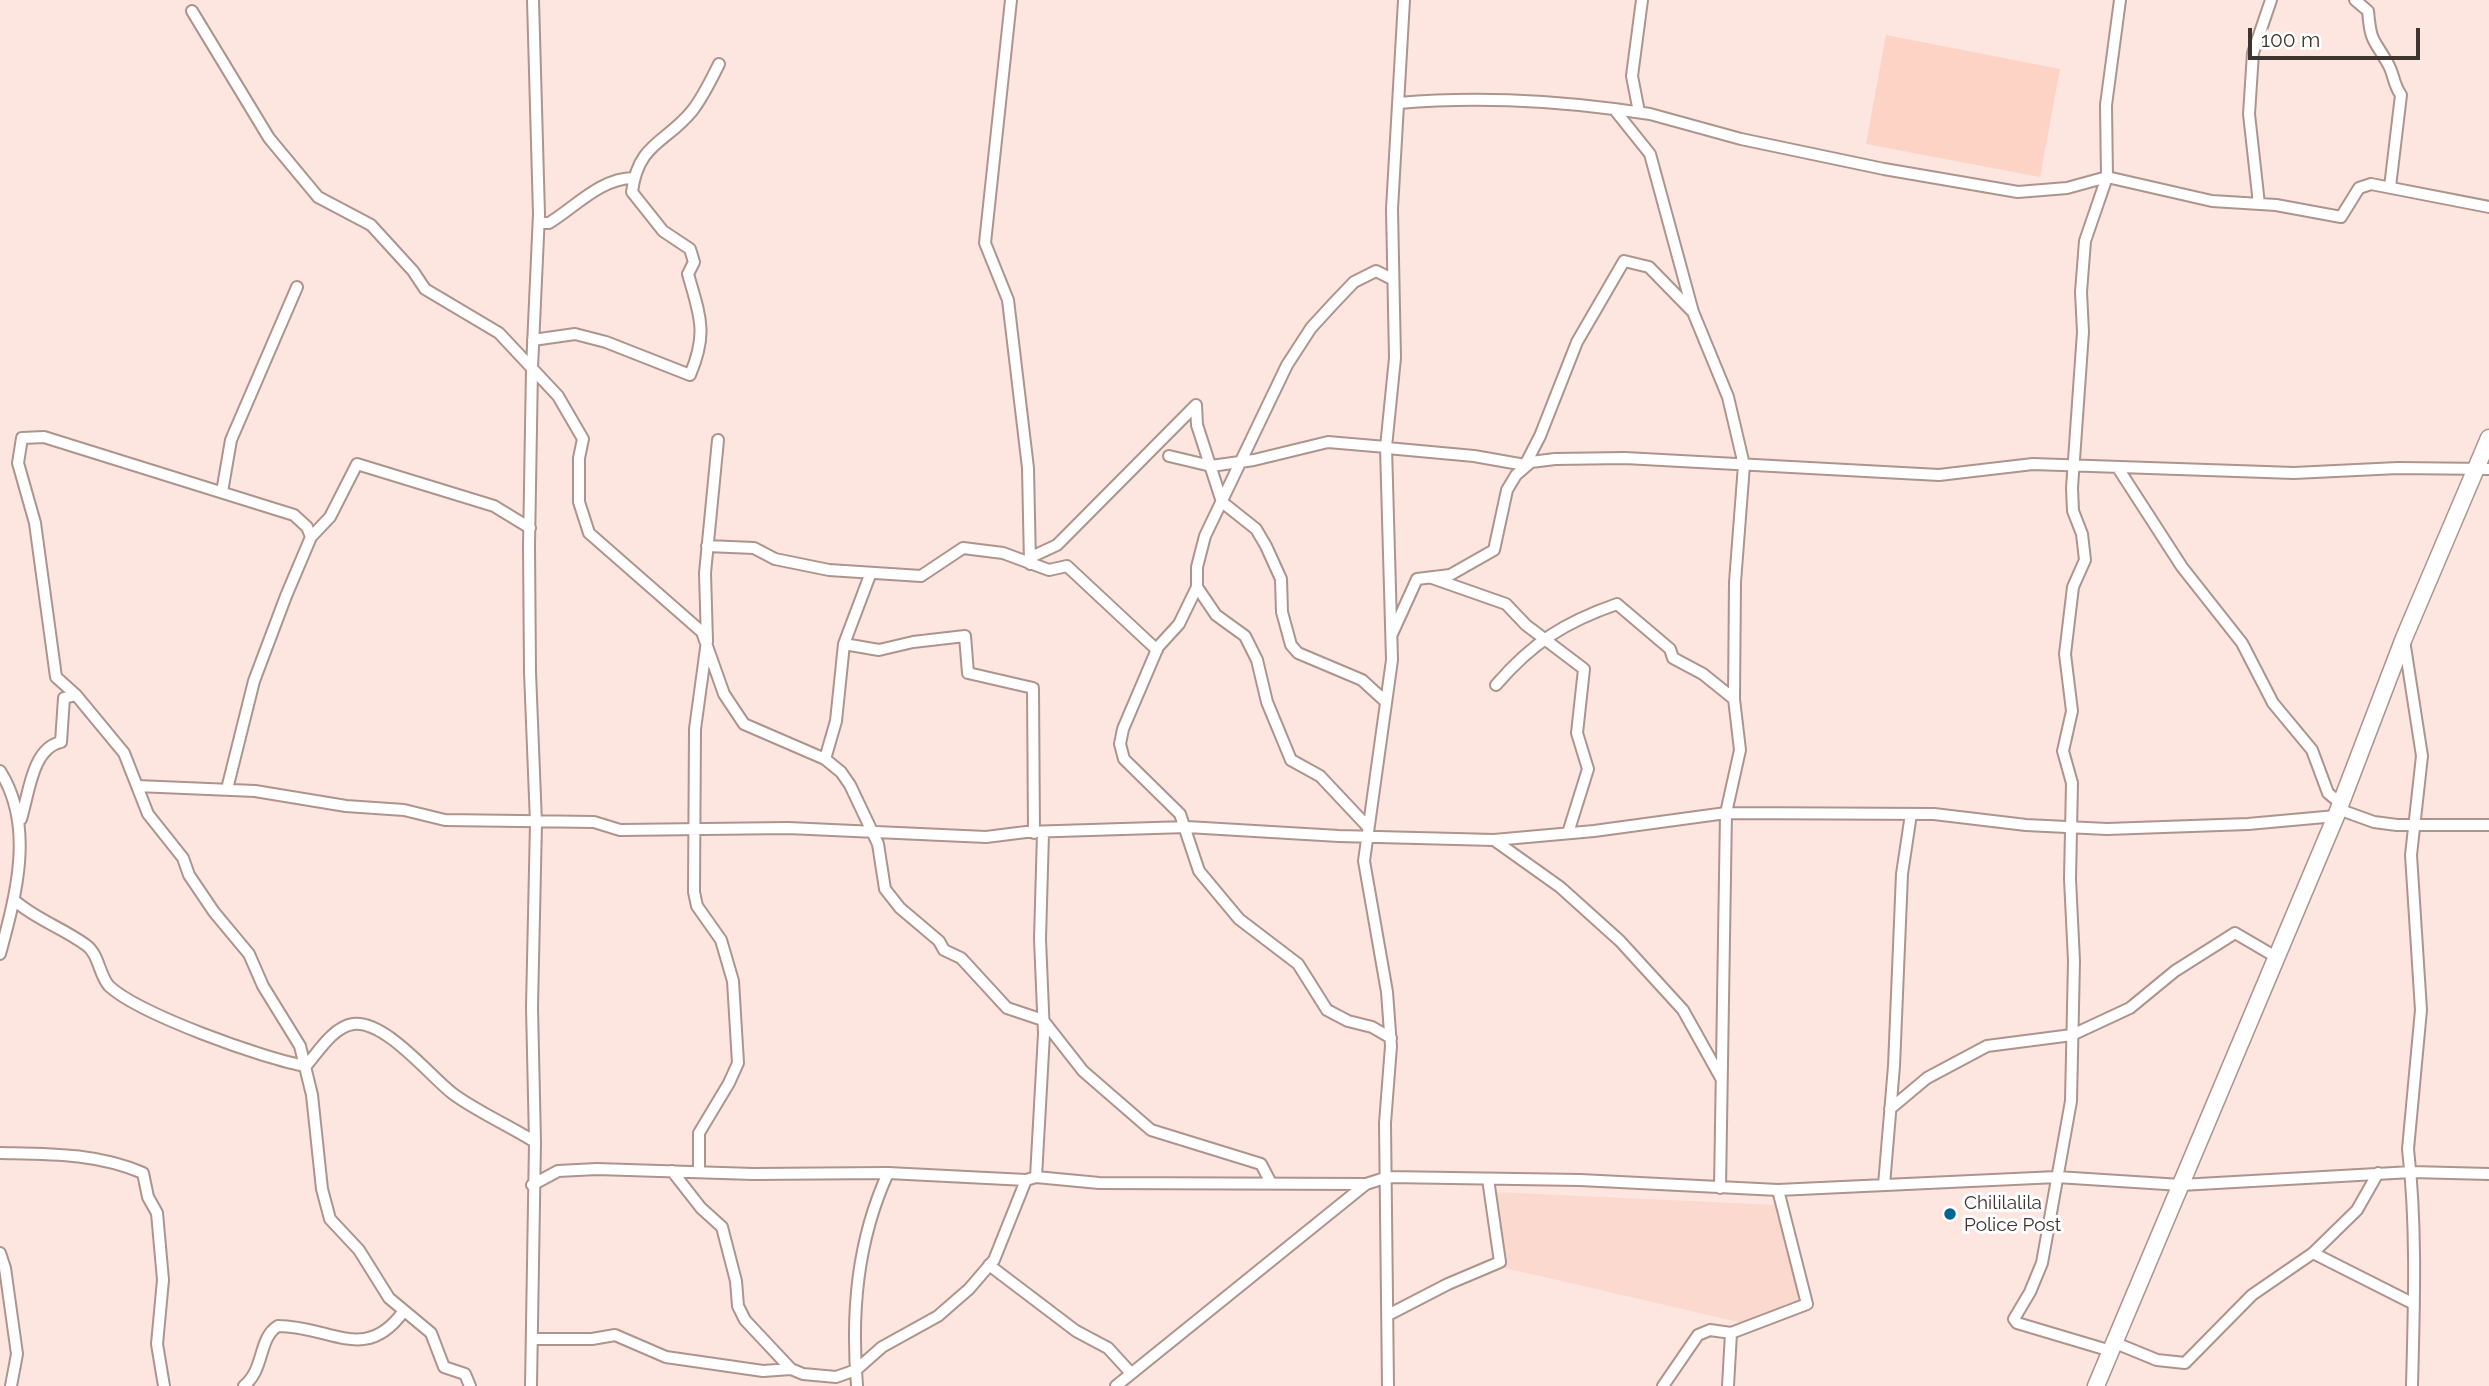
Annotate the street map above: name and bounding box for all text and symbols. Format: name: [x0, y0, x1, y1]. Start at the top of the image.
scale bar: [2251, 14, 2422, 58]
text: 100 m: [2261, 27, 2320, 52]
place label: Chililalila Police Post: [1964, 1192, 2061, 1236]
marker: Chililalila Police Post: [1942, 1206, 1958, 1222]

